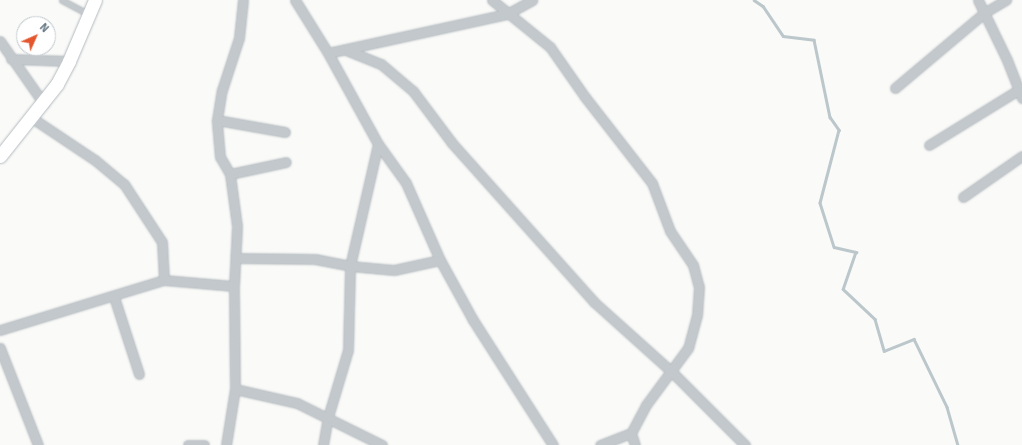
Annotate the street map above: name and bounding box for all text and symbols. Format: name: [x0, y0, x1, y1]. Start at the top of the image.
north arrow: [16, 16, 56, 56]
text: N: [37, 21, 51, 35]

